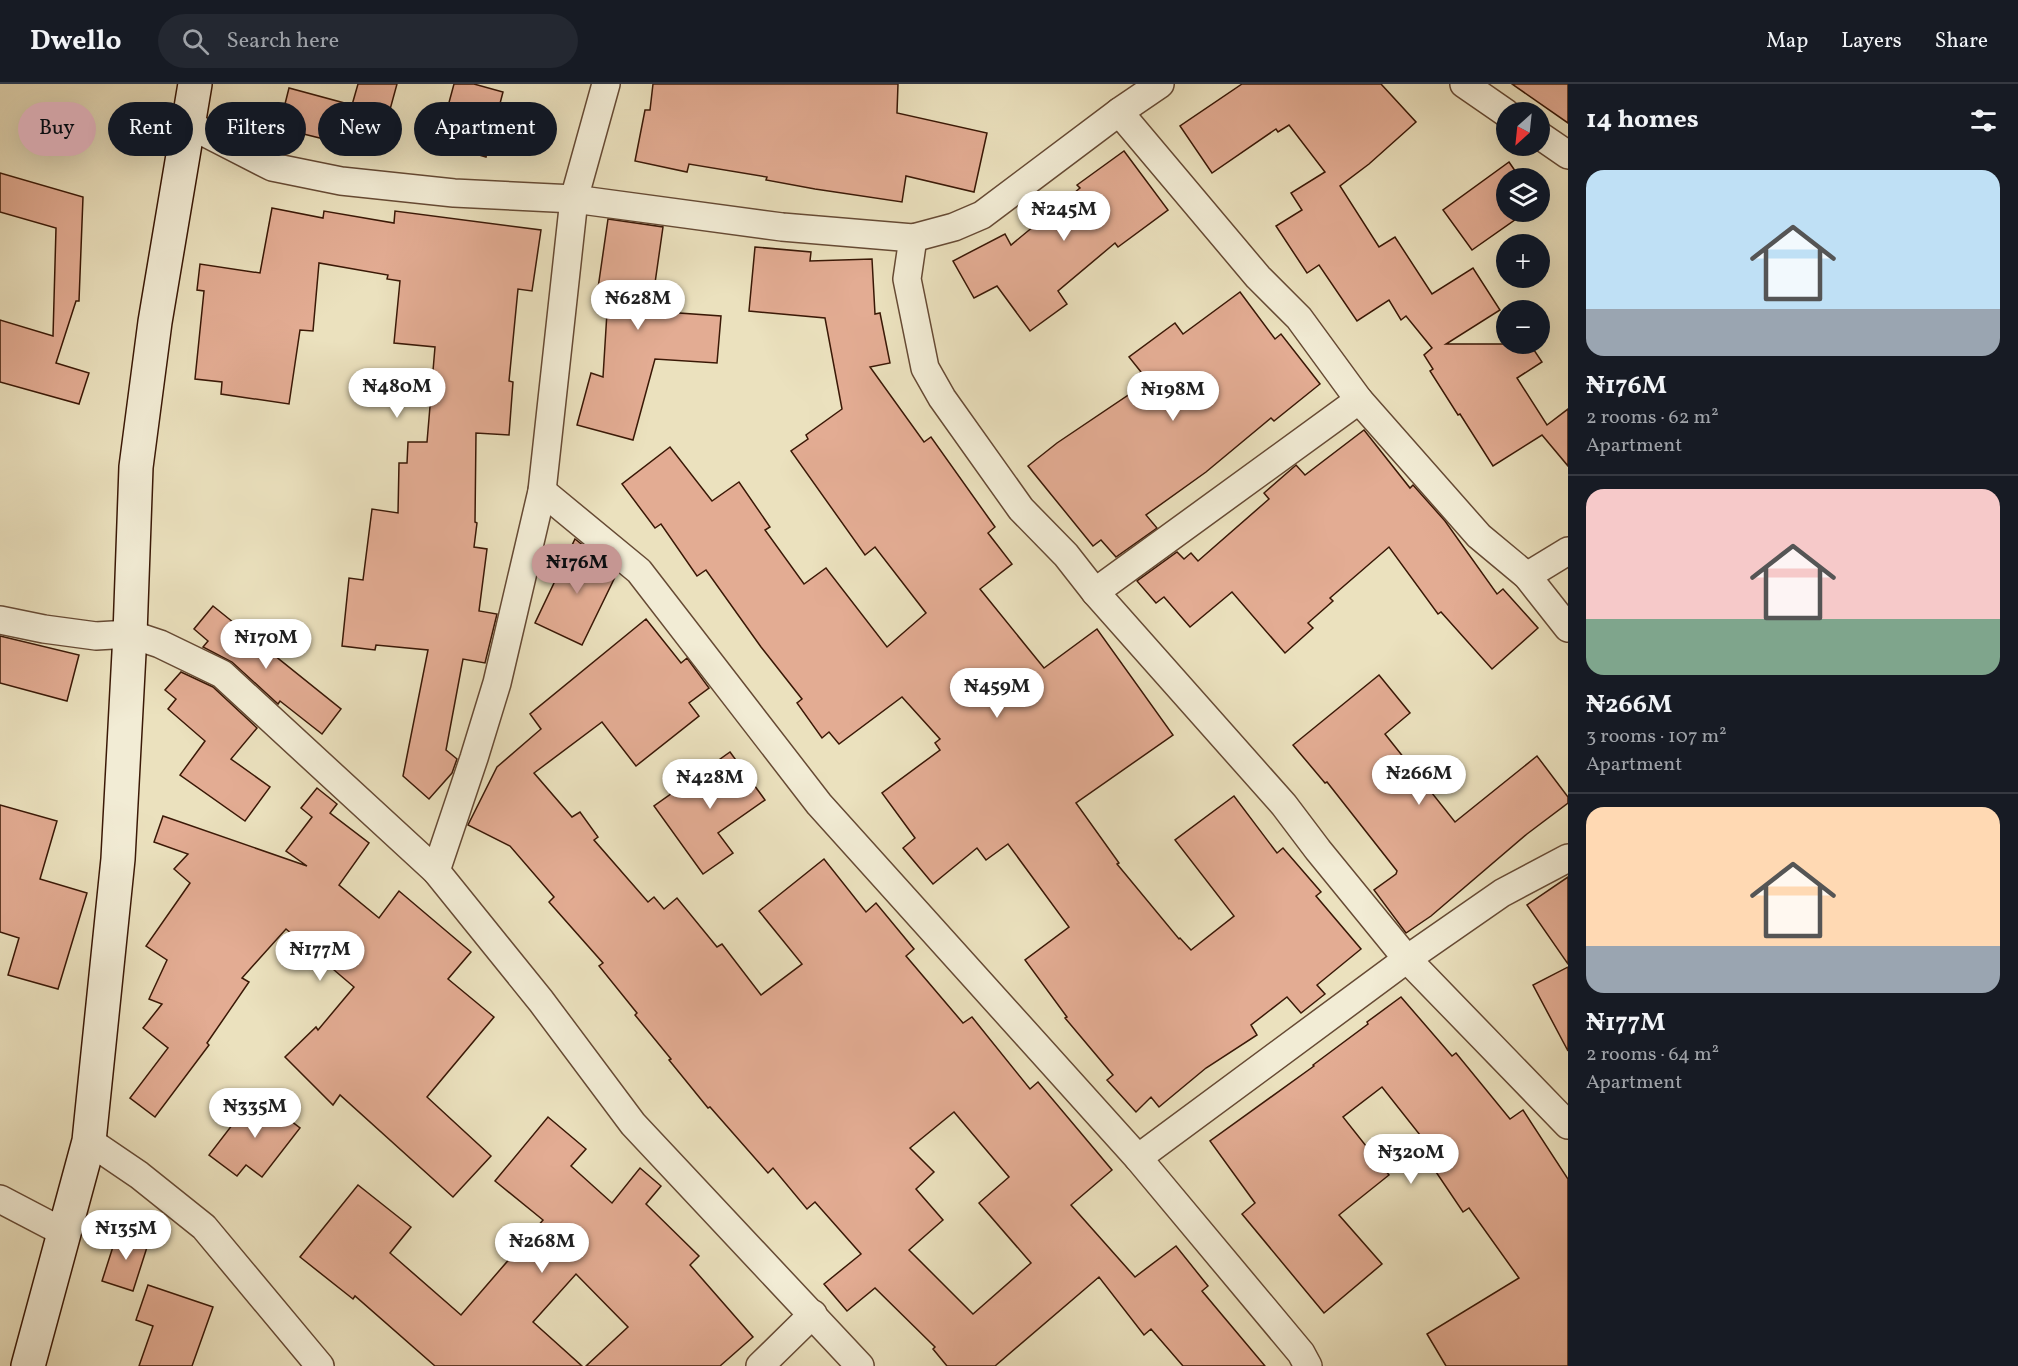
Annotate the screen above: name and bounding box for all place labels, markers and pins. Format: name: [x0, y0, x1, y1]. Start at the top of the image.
pin: ₦245M: [1022, 191, 1106, 242]
pin: ₦628M: [596, 280, 680, 331]
pin: ₦480M: [355, 368, 439, 419]
pin: ₦198M: [1131, 371, 1215, 422]
pin: ₦176M: [535, 544, 619, 595]
pin: ₦170M: [224, 619, 308, 670]
pin: ₦459M: [955, 668, 1039, 719]
pin: ₦266M: [1377, 755, 1461, 806]
pin: ₦428M: [668, 759, 752, 810]
pin: ₦177M: [278, 931, 362, 982]
pin: ₦335M: [213, 1088, 297, 1139]
pin: ₦320M: [1369, 1134, 1453, 1185]
pin: ₦135M: [84, 1210, 168, 1261]
pin: ₦268M: [500, 1223, 584, 1274]

